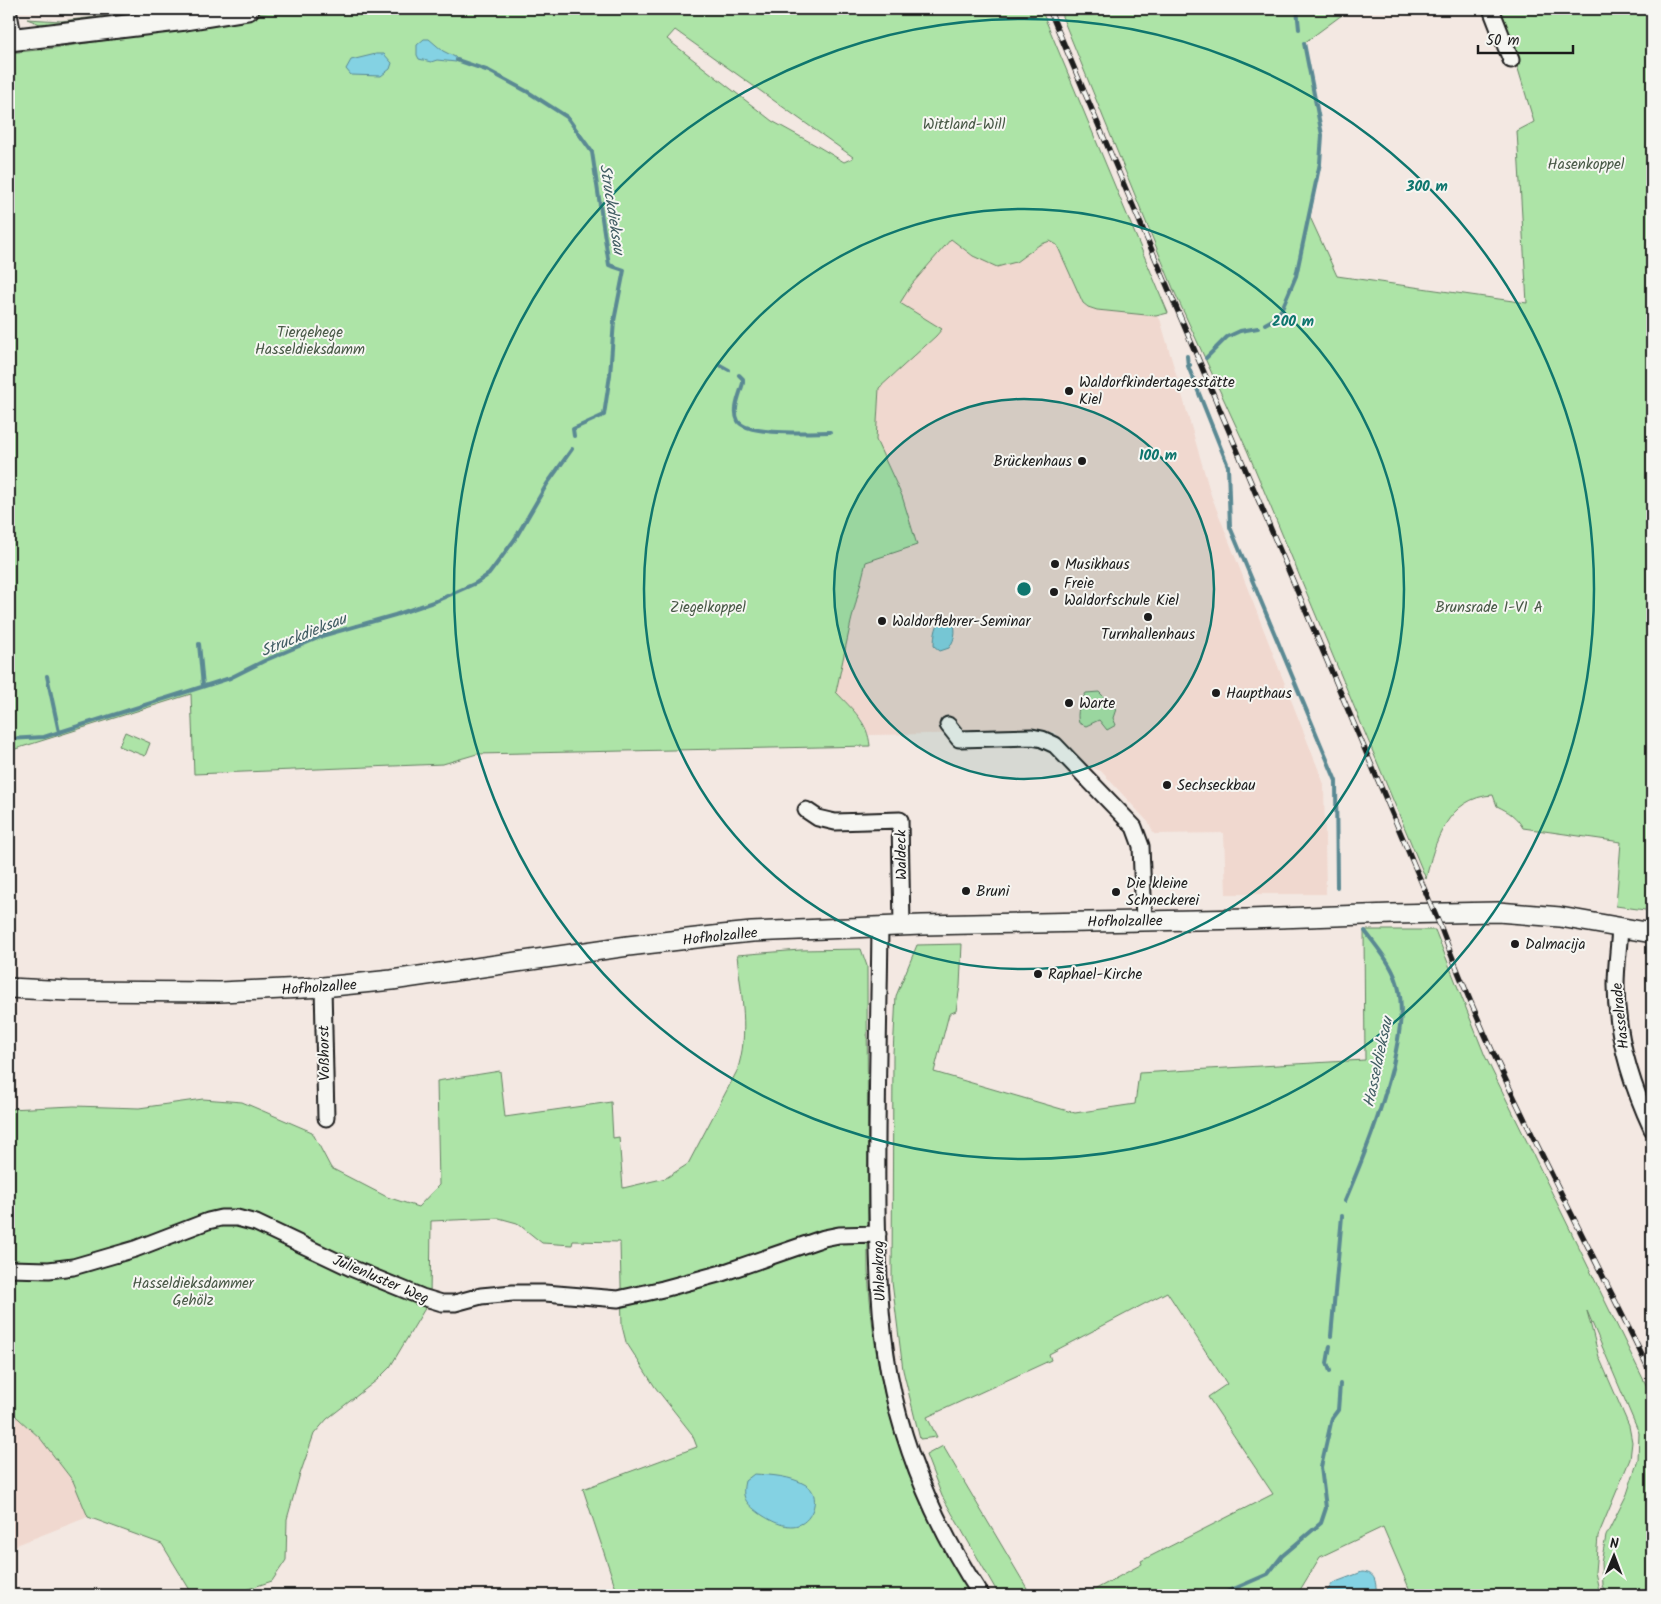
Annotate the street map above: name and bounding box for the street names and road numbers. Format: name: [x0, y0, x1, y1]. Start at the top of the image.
street label: Waldeck: [890, 829, 914, 880]
street label: Hofholzallee: [1087, 909, 1163, 935]
street label: Hofholzallee: [681, 921, 759, 953]
street label: Hofholzallee: [281, 973, 358, 1003]
street label: Hasselrade: [1606, 981, 1636, 1050]
street label: Voßhorst: [313, 1025, 337, 1081]
street label: Uhlenkrog: [867, 1240, 893, 1302]
street label: Julienluster Weg: [329, 1249, 433, 1311]

